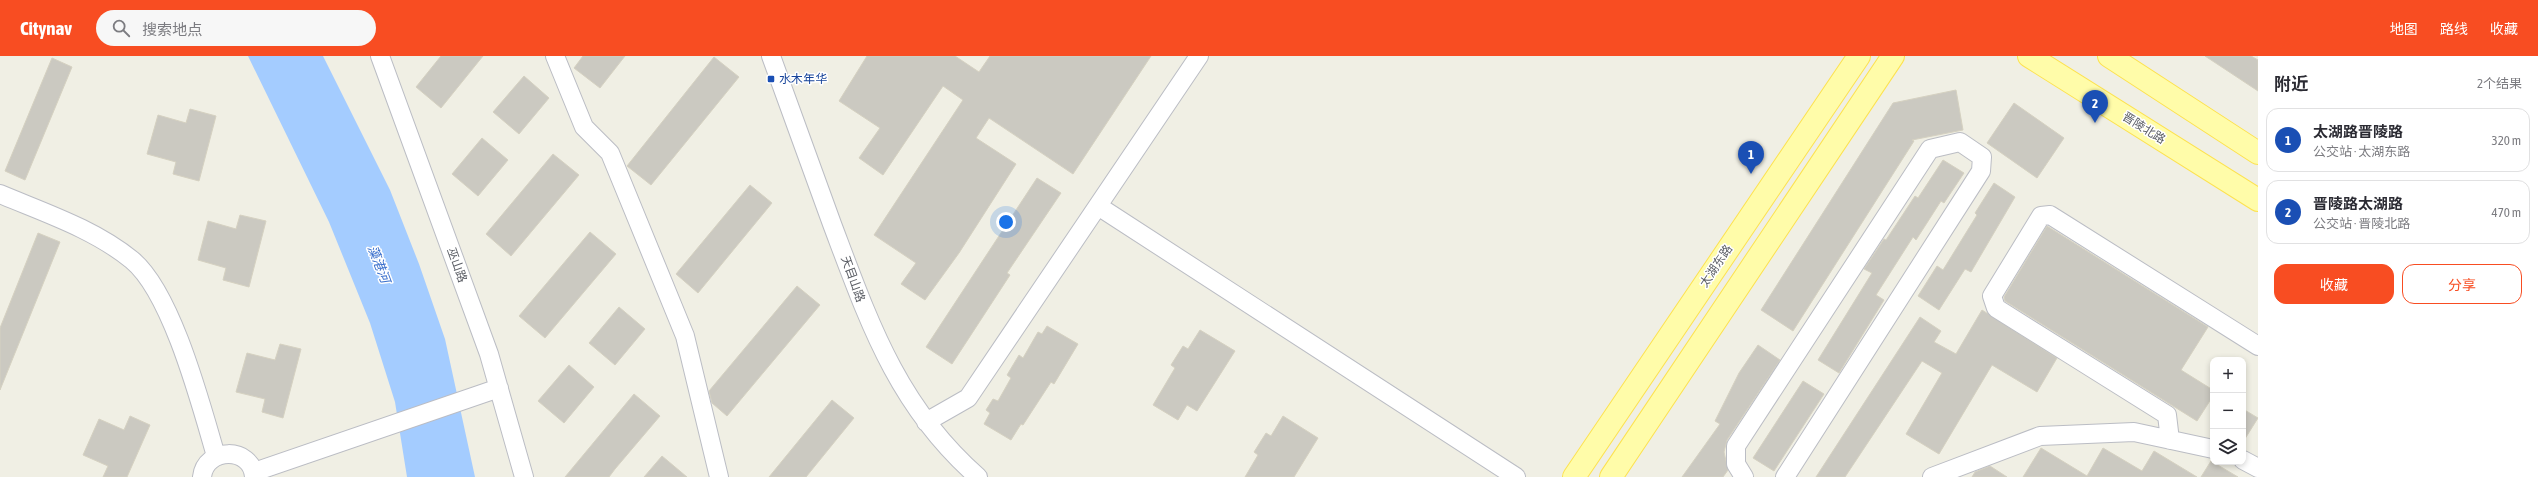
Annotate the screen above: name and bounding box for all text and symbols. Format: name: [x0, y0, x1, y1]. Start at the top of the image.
search box: [96, 10, 376, 46]
text: Citynav: [20, 17, 72, 39]
icon: search: [110, 17, 132, 39]
text: 搜索地点: [142, 21, 202, 38]
text: 地图: [2390, 21, 2418, 37]
text: 路线: [2440, 21, 2468, 37]
text: 收藏: [2490, 21, 2518, 37]
place label: 水木年华: [779, 72, 827, 86]
marker: 水木年华: [766, 74, 776, 84]
text: 附近: [2274, 74, 2308, 94]
text: 2个结果: [2477, 76, 2522, 91]
pin: 2: [2082, 90, 2108, 123]
street label: 晋陵北路: [2120, 109, 2168, 147]
text: 太湖路晋陵路: [2313, 123, 2403, 140]
text: 1: [2285, 133, 2291, 148]
text: 320 m: [2492, 133, 2521, 148]
pin: 1: [1738, 141, 1764, 174]
text: 公交站 · 太湖东路: [2313, 144, 2410, 159]
text: 晋陵路太湖路: [2313, 195, 2403, 212]
text: 2: [2285, 205, 2291, 220]
text: 470 m: [2492, 205, 2521, 220]
your location: [996, 212, 1016, 232]
text: 公交站 · 晋陵北路: [2313, 216, 2410, 231]
street label: 太湖东路: [1697, 242, 1735, 290]
water label: 藻港河: [365, 243, 394, 288]
street label: 巫山路: [444, 246, 470, 284]
street label: 天目山路: [838, 254, 868, 304]
button: 收藏: [2274, 264, 2394, 304]
button: 分享: [2402, 264, 2522, 304]
map controls: [2210, 357, 2246, 465]
button: +: [2210, 357, 2246, 393]
button: −: [2210, 393, 2246, 429]
button: layers: [2210, 429, 2246, 465]

